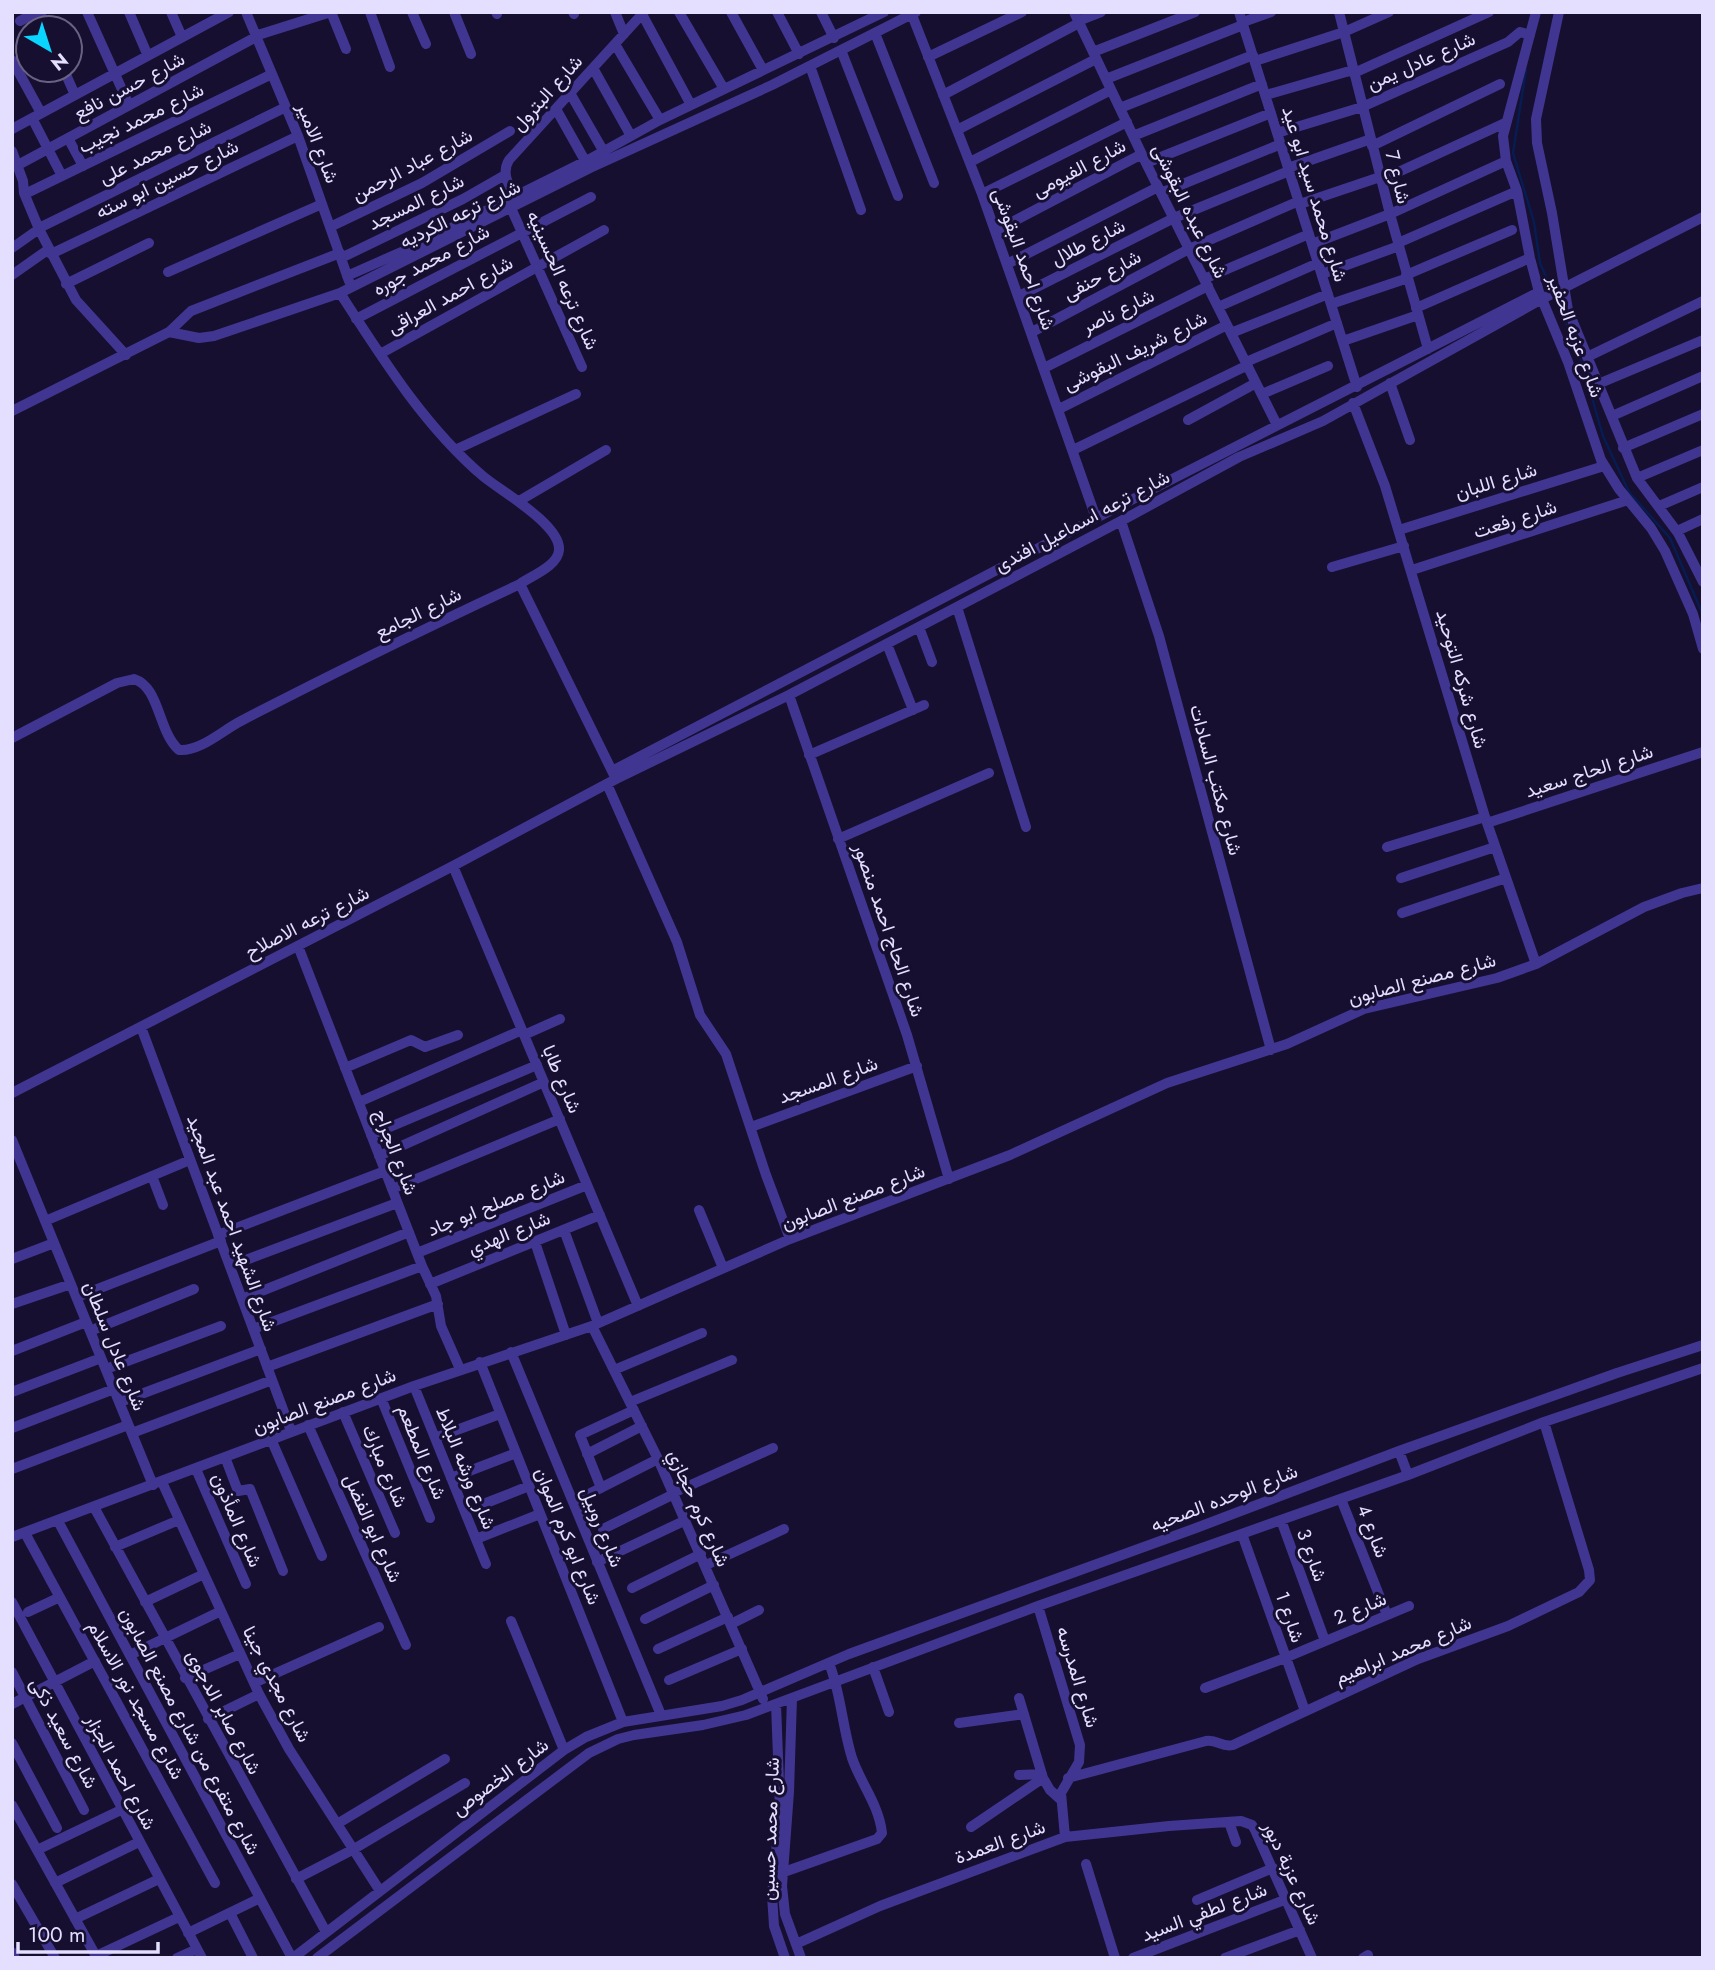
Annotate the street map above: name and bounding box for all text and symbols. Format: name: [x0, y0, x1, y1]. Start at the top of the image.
north arrow: [14, 14, 84, 84]
street label: شارع عادل يمن: [1362, 25, 1480, 97]
street label: شارع حسن نافع: [69, 45, 189, 127]
text: N: [45, 47, 74, 77]
street label: شارع البترول: [505, 49, 589, 137]
street label: شارع محمد نجيب: [74, 76, 208, 160]
street label: شارع الامير: [290, 98, 346, 187]
street label: شارع محمد سيد ابو عيد: [1275, 103, 1355, 285]
street label: شارع محمد على: [94, 113, 216, 191]
street label: شارع عباد الرحمن: [347, 122, 477, 208]
street label: شارع الفيومى: [1027, 132, 1131, 204]
street label: شارع حسين ابو سته: [91, 133, 243, 225]
street label: شارع عبده البقوشى: [1146, 139, 1234, 283]
street label: شارع 7: [1378, 148, 1418, 206]
street label: شارع المسجد: [363, 167, 469, 237]
street label: شارع ترعه الكرديه: [395, 173, 525, 255]
street label: شارع احمد البقوشى: [986, 184, 1062, 334]
street label: شارع ترعه الحسينيه: [520, 206, 606, 354]
street label: شارع طلال: [1046, 212, 1130, 272]
street label: شارع محمد جوره: [368, 218, 494, 302]
street label: شارع حنفى: [1058, 243, 1146, 307]
street label: شارع احمد العراقى: [382, 249, 518, 341]
street label: شارع عزبه الحفير: [1541, 270, 1611, 401]
street label: شارع ناصر: [1076, 282, 1159, 341]
street label: شارع شريف البقوشى: [1058, 304, 1212, 398]
street label: شارع اللبان: [1452, 456, 1540, 506]
street label: شارع ترعه اسماعيل افندى: [989, 463, 1175, 579]
street label: شارع رفعت: [1470, 493, 1560, 545]
street label: شارع الجامع: [370, 580, 466, 646]
street label: شارع شركه التوحيد: [1429, 606, 1495, 752]
street label: شارع مكتب السادات: [1183, 702, 1249, 858]
street label: شارع الحاج سعيد: [1522, 738, 1656, 804]
street label: شارع الحاج احمد منصور: [846, 839, 931, 1020]
street label: شارع ترعه الاصلاح: [240, 879, 374, 965]
street label: شارع مصنع الصابون: [1345, 946, 1499, 1012]
street label: شارع طابا: [536, 1041, 588, 1117]
street label: شارع المسجد: [775, 1050, 881, 1110]
street label: شارع الجراج: [367, 1105, 425, 1199]
street label: شارع الشهيد احمد عبد المجيد: [180, 1111, 284, 1335]
street label: شارع مصنع الصابون: [777, 1157, 929, 1237]
street label: شارع مصلح ابو جاد: [423, 1163, 569, 1243]
street label: شارع الهدي: [464, 1204, 555, 1264]
street label: شارع عادل سلطان: [77, 1277, 153, 1415]
street label: شارع مصنع الصابون: [248, 1361, 400, 1441]
street label: شارع المطعم: [391, 1400, 453, 1504]
street label: شارع ورشه البلاط: [429, 1403, 503, 1533]
street label: شارع مبارك: [355, 1420, 415, 1512]
street label: شارع كرم حجازي: [659, 1445, 737, 1572]
street label: شارع الوحده الصحيه: [1147, 1458, 1301, 1538]
street label: شارع ابو كرم الموان: [528, 1463, 608, 1609]
street label: شارع المأذون: [205, 1469, 269, 1571]
street label: شارع ابو الفضل: [337, 1469, 409, 1587]
street label: شارع روبيل: [574, 1483, 630, 1571]
street label: شارع 4: [1351, 1500, 1395, 1562]
street label: شارع 3: [1290, 1525, 1334, 1585]
street label: شارع 2: [1330, 1585, 1390, 1631]
street label: شارع 1: [1269, 1588, 1311, 1646]
street label: شارع متفرع من شارع مصنع الصابون: [113, 1603, 267, 1859]
street label: شارع محمد ابراهيم: [1330, 1609, 1476, 1691]
street label: شارع مسجد نور الاسلام: [81, 1616, 191, 1784]
street label: شارع مجدي جينا: [234, 1621, 318, 1748]
street label: شارع المدرسه: [1050, 1623, 1106, 1731]
street label: شارع صابر الدجوى: [180, 1645, 268, 1779]
street label: شارع سعيد ذكى: [23, 1673, 105, 1793]
street label: شارع احمد الجزار: [79, 1708, 163, 1835]
street label: شارع الخصوص: [446, 1732, 554, 1822]
street label: شارع محمد حسين: [754, 1757, 786, 1901]
street label: شارع العمدة: [951, 1813, 1049, 1871]
street label: شارع عزبة دبور: [1256, 1816, 1328, 1929]
street label: شارع لطفي السيد: [1137, 1876, 1271, 1950]
scale bar: [18, 1910, 158, 1954]
text: 100 m: [28, 1920, 85, 1950]

